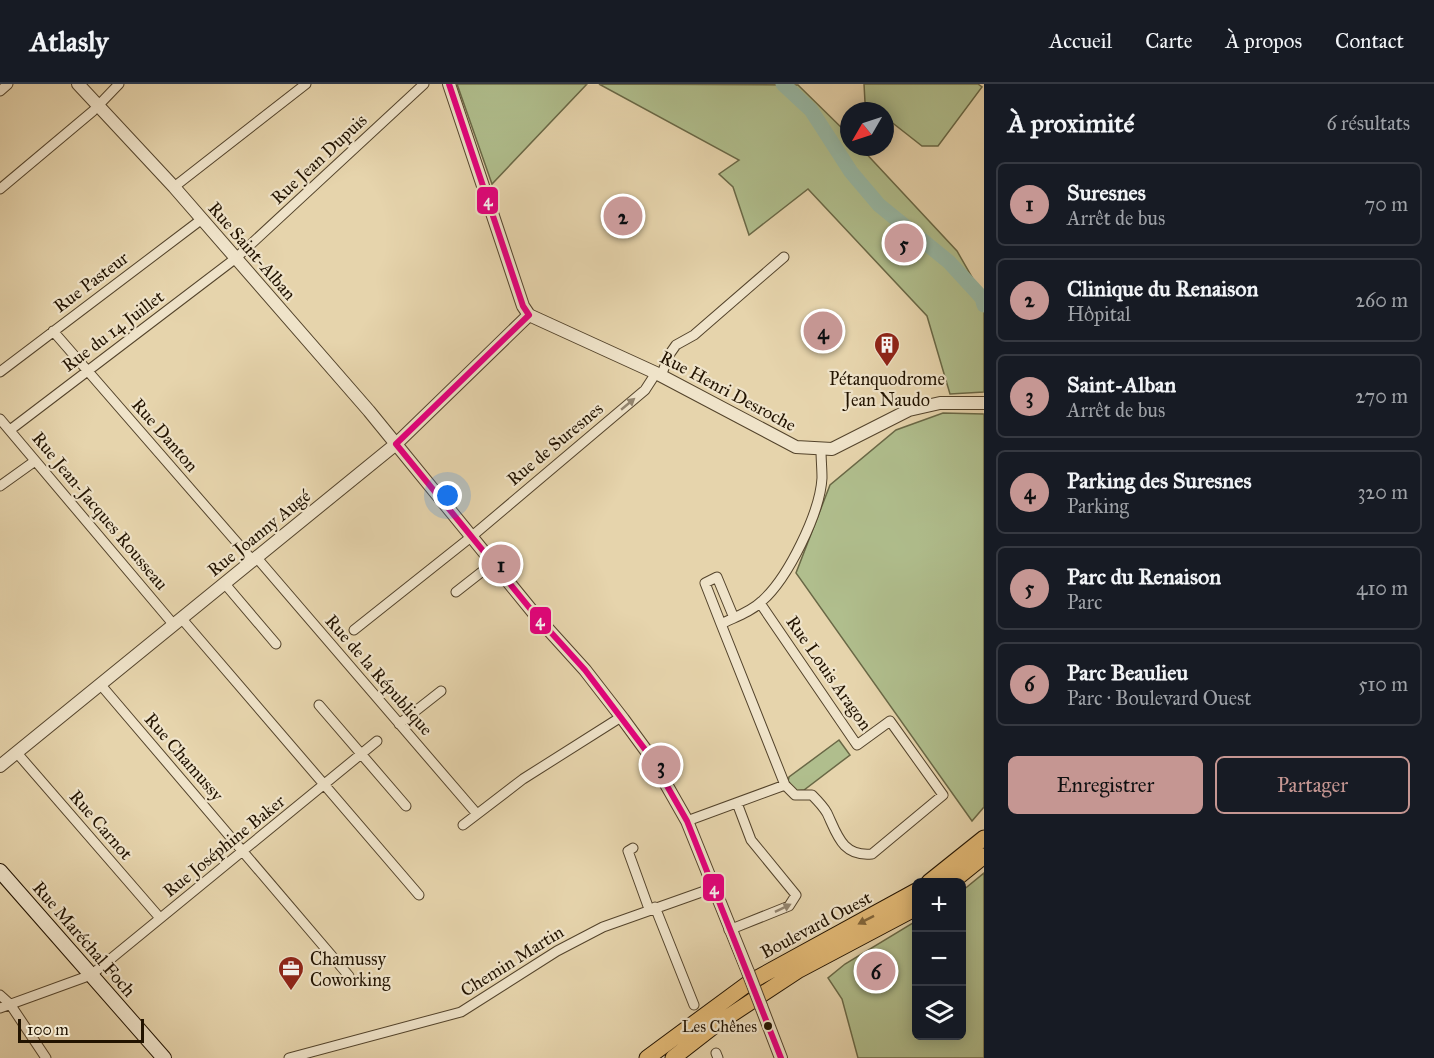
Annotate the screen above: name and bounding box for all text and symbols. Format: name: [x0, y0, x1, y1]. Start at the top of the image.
text: Atlasly: [30, 24, 108, 59]
text: Accueil: [1049, 28, 1112, 54]
text: Carte: [1145, 28, 1193, 54]
text: À propos: [1226, 28, 1302, 54]
text: Contact: [1335, 28, 1404, 54]
north arrow: [840, 102, 894, 156]
text: À proximité: [1008, 107, 1134, 139]
street label: Rue Jean Dupuis: [267, 109, 372, 210]
text: 6 résultats: [1327, 111, 1410, 135]
text: Suresnes: [1067, 179, 1146, 206]
line badge: 4: [476, 186, 499, 215]
text: 4: [484, 191, 494, 211]
text: 1: [1026, 192, 1033, 216]
text: 70 m: [1365, 192, 1408, 216]
pin: 2: [604, 194, 642, 238]
street label: Rue Saint-Alban: [203, 197, 301, 305]
text: Arrêt de bus: [1067, 206, 1165, 230]
pin: 5: [884, 220, 924, 266]
street label: Rue Pasteur: [49, 247, 133, 317]
text: Clinique du Renaison: [1067, 275, 1258, 302]
street label: Rue du 14 Juillet: [58, 285, 169, 377]
text: 2: [1025, 288, 1034, 312]
text: 260 m: [1355, 288, 1408, 312]
text: Hôpital: [1067, 302, 1131, 326]
pin: 4: [804, 308, 842, 354]
building icon: Pétanquodrome Jean Naudo: [872, 330, 902, 368]
street label: Rue Henri Desroche: [656, 346, 800, 436]
place label: Pétanquodrome Jean Naudo: [829, 368, 945, 412]
text: Saint-Alban: [1067, 371, 1176, 398]
text: 3: [1026, 384, 1034, 408]
text: 270 m: [1355, 384, 1408, 408]
street label: Rue Danton: [127, 394, 203, 476]
street label: Rue de Suresnes: [503, 398, 607, 490]
one-way arrow: [620, 398, 635, 411]
text: Arrêt de bus: [1067, 398, 1165, 422]
street label: Rue Jean-Jacques Rousseau: [27, 427, 173, 596]
text: Parking des Suresnes: [1067, 467, 1251, 494]
text: 4: [1024, 480, 1035, 504]
text: 320 m: [1357, 480, 1408, 504]
your location: [433, 481, 462, 510]
street label: Rue Joanny Augé: [203, 484, 316, 582]
text: Parking: [1067, 494, 1129, 518]
pin: 1: [482, 542, 520, 586]
text: Parc du Renaison: [1067, 563, 1221, 590]
text: 5: [1025, 576, 1034, 600]
text: 410 m: [1356, 576, 1408, 600]
text: Parc: [1067, 590, 1102, 614]
line badge: 4: [529, 606, 552, 635]
street label: Rue de la République: [320, 610, 437, 741]
text: 4: [536, 611, 546, 631]
street label: Rue Louis Aragon: [781, 611, 877, 735]
text: Parc Beaulieu: [1067, 659, 1188, 686]
text: 6: [1024, 672, 1035, 696]
text: 510 m: [1358, 672, 1408, 696]
text: Parc · Boulevard Ouest: [1067, 686, 1251, 710]
street label: Rue Chamussy: [140, 708, 229, 806]
pin: 3: [642, 742, 680, 788]
button: Enregistrer: [1008, 756, 1203, 814]
button: Partager: [1215, 756, 1410, 814]
street label: Rue Carnot: [65, 786, 138, 865]
street label: Rue Joséphine Baker: [159, 790, 290, 903]
line badge: 4: [702, 873, 725, 902]
street label: Rue Maréchal Foch: [28, 877, 140, 1001]
map controls: [912, 878, 966, 1040]
button: +: [912, 878, 966, 932]
text: 4: [710, 879, 720, 899]
street label: Boulevard Ouest: [757, 886, 876, 963]
one-way arrow: [775, 903, 792, 912]
one-way arrow: [857, 915, 874, 925]
street label: Chemin Martin: [456, 920, 568, 1001]
button: −: [912, 932, 966, 986]
place label: Chamussy Coworking: [310, 948, 391, 992]
pin: 6: [856, 948, 896, 994]
office icon: Chamussy Coworking: [276, 954, 306, 992]
button: layers: [912, 986, 966, 1040]
scale bar: [18, 1016, 144, 1044]
place label: Les Chênes: [682, 1017, 757, 1036]
text: 100 m: [27, 1020, 69, 1039]
marker: Les Chênes: [762, 1020, 774, 1032]

